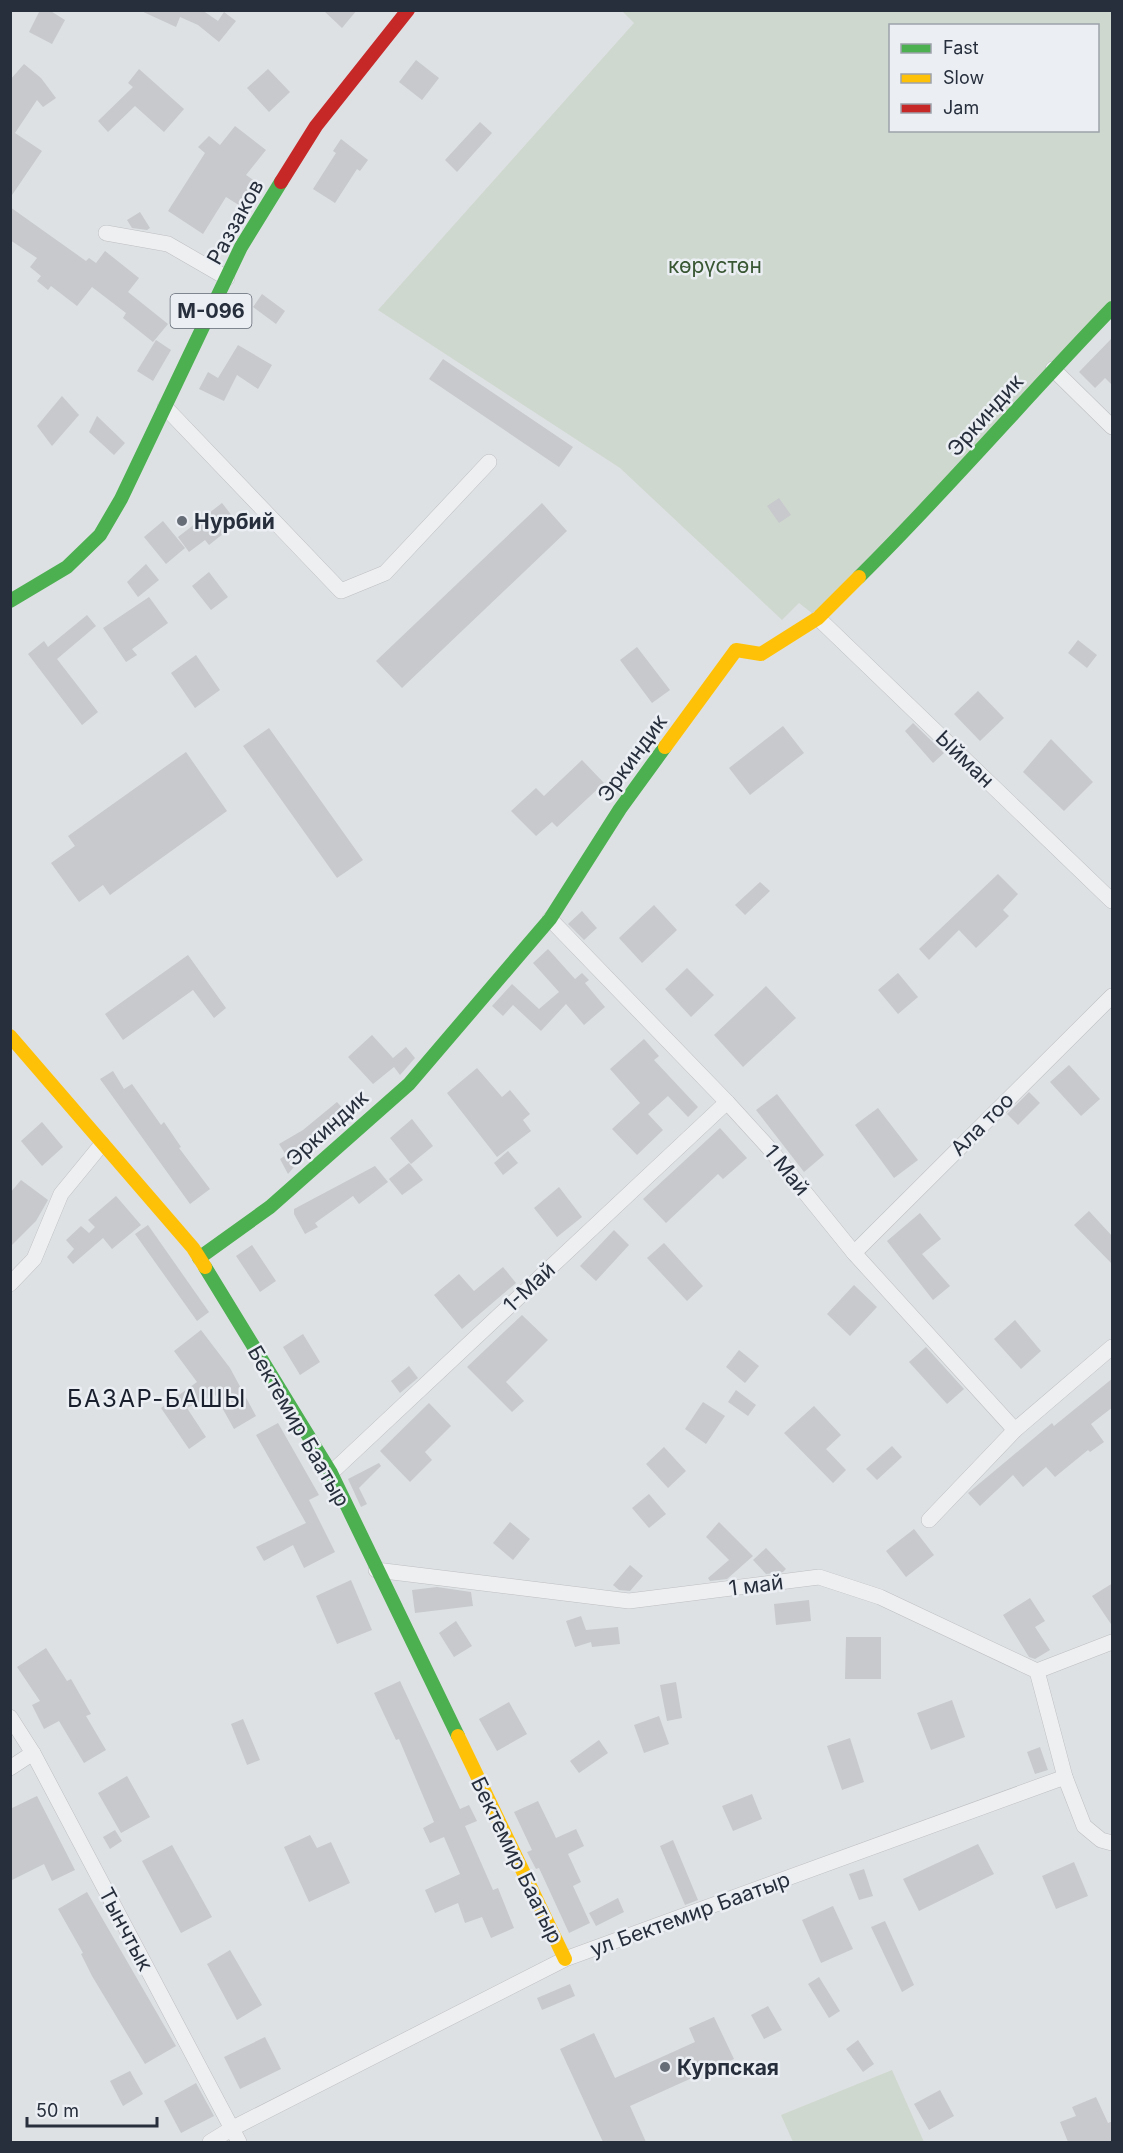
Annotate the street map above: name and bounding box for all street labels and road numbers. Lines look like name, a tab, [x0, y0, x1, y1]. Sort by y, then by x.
street label: Раззаков	[201, 175, 269, 269]
road number: М-096	[170, 294, 252, 328]
street label: Эркиндик	[942, 369, 1029, 461]
street label: Эркиндик	[592, 709, 672, 806]
street label: Ыйман	[931, 725, 999, 793]
street label: Эркиндик	[281, 1084, 373, 1171]
street label: Ала тоо	[945, 1087, 1019, 1161]
street label: 1 Май	[759, 1140, 815, 1200]
street label: 1-Май	[498, 1257, 560, 1317]
street label: Бектемир Баатыр	[243, 1341, 355, 1511]
street label: 1 май	[727, 1569, 785, 1601]
street label: Бектемир Баатыр	[466, 1773, 568, 1947]
street label: ул Бектемир Баатыр	[587, 1866, 793, 1962]
street label: Тынчтык	[94, 1883, 159, 1975]

